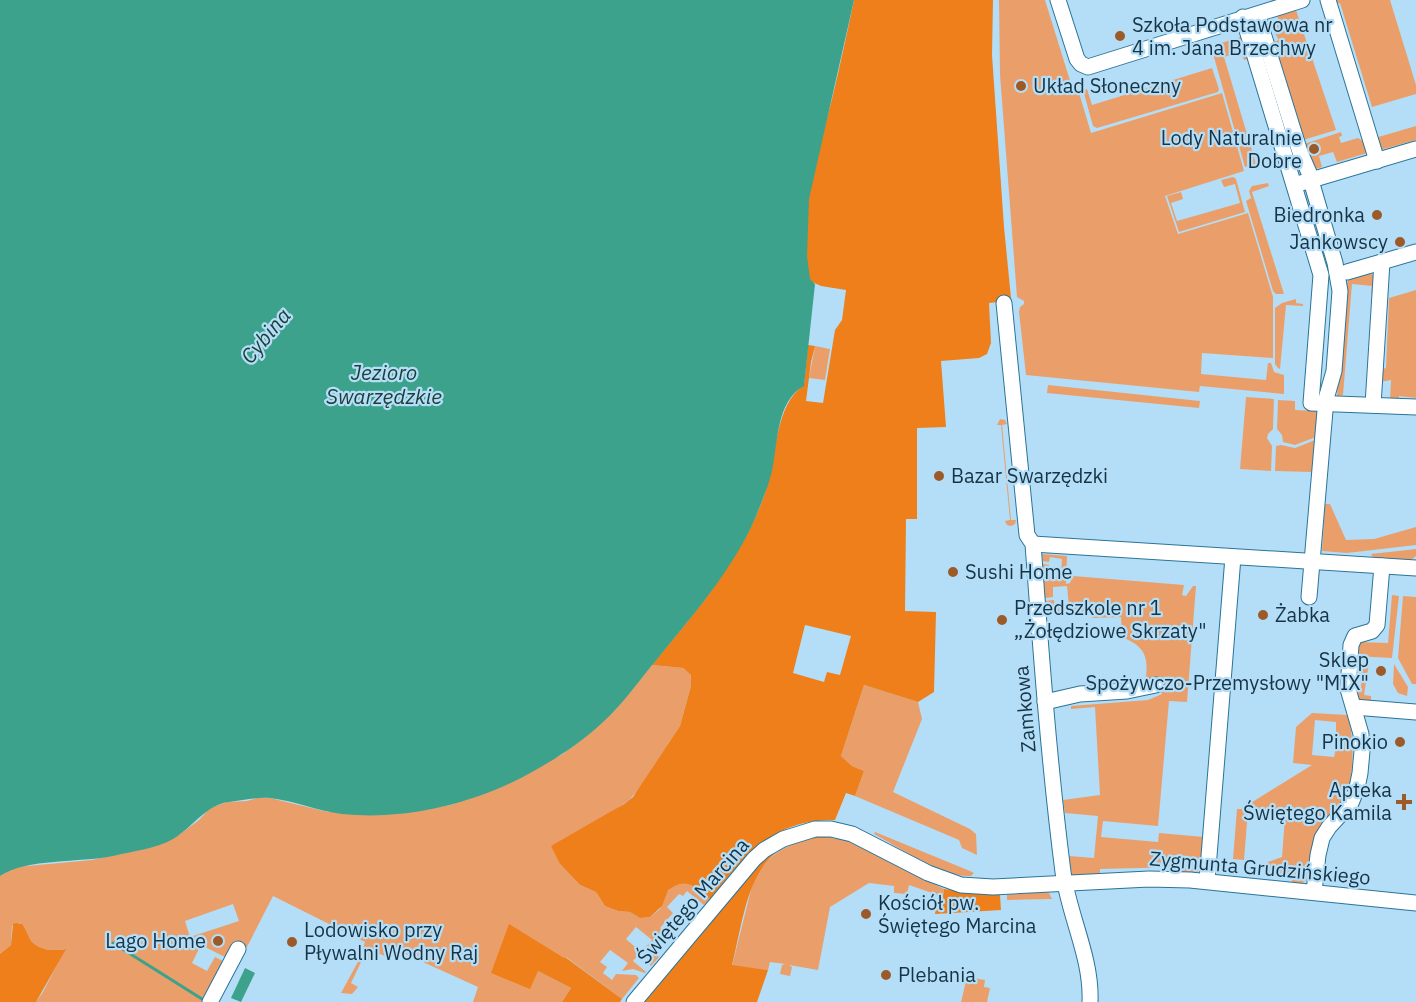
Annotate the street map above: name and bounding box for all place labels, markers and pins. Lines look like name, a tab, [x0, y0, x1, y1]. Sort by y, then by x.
place label: Szkoła Podstawowa nr 4 im. Jana Brzechwy	[1132, 11, 1333, 61]
marker: Szkoła Podstawowa nr 4 im. Jana Brzechwy	[1113, 29, 1127, 43]
place label: Układ Słoneczny	[1033, 72, 1181, 99]
marker: Układ Słoneczny	[1014, 79, 1028, 93]
place label: Lody Naturalnie Dobre	[1161, 124, 1302, 174]
marker: Lody Naturalnie Dobre	[1307, 142, 1321, 156]
place label: Biedronka	[1273, 201, 1365, 228]
marker: Biedronka	[1370, 208, 1384, 222]
place label: Jankowscy	[1289, 228, 1388, 255]
marker: Jankowscy	[1393, 235, 1407, 249]
place label: Bazar Swarzędzki	[951, 462, 1108, 489]
marker: Bazar Swarzędzki	[932, 469, 946, 483]
place label: Sushi Home	[965, 558, 1073, 585]
marker: Sushi Home	[946, 565, 960, 579]
place label: Przedszkole nr 1 „Żołędziowe Skrzaty"	[1014, 594, 1207, 644]
place label: Żabka	[1275, 601, 1330, 628]
marker: Żabka	[1256, 608, 1270, 622]
marker: Przedszkole nr 1 „Żołędziowe Skrzaty"	[995, 613, 1009, 627]
place label: Sklep Spożywczo-Przemysłowy "MIX"	[1085, 646, 1369, 696]
marker: Sklep Spożywczo-Przemysłowy "MIX"	[1374, 664, 1388, 678]
place label: Pinokio	[1322, 728, 1388, 755]
marker: Pinokio	[1393, 735, 1407, 749]
place label: Apteka Świętego Kamila	[1243, 776, 1392, 826]
marker: Apteka Świętego Kamila	[1397, 795, 1411, 809]
place label: Kościół pw. Świętego Marcina	[878, 889, 1037, 939]
marker: Kościół pw. Świętego Marcina	[859, 907, 873, 921]
place label: Lodowisko przy Pływalni Wodny Raj	[304, 916, 478, 966]
place label: Lago Home	[105, 927, 206, 954]
marker: Lago Home	[211, 934, 225, 948]
marker: Lodowisko przy Pływalni Wodny Raj	[285, 935, 299, 949]
place label: Plebania	[898, 961, 976, 988]
marker: Plebania	[879, 968, 893, 982]

